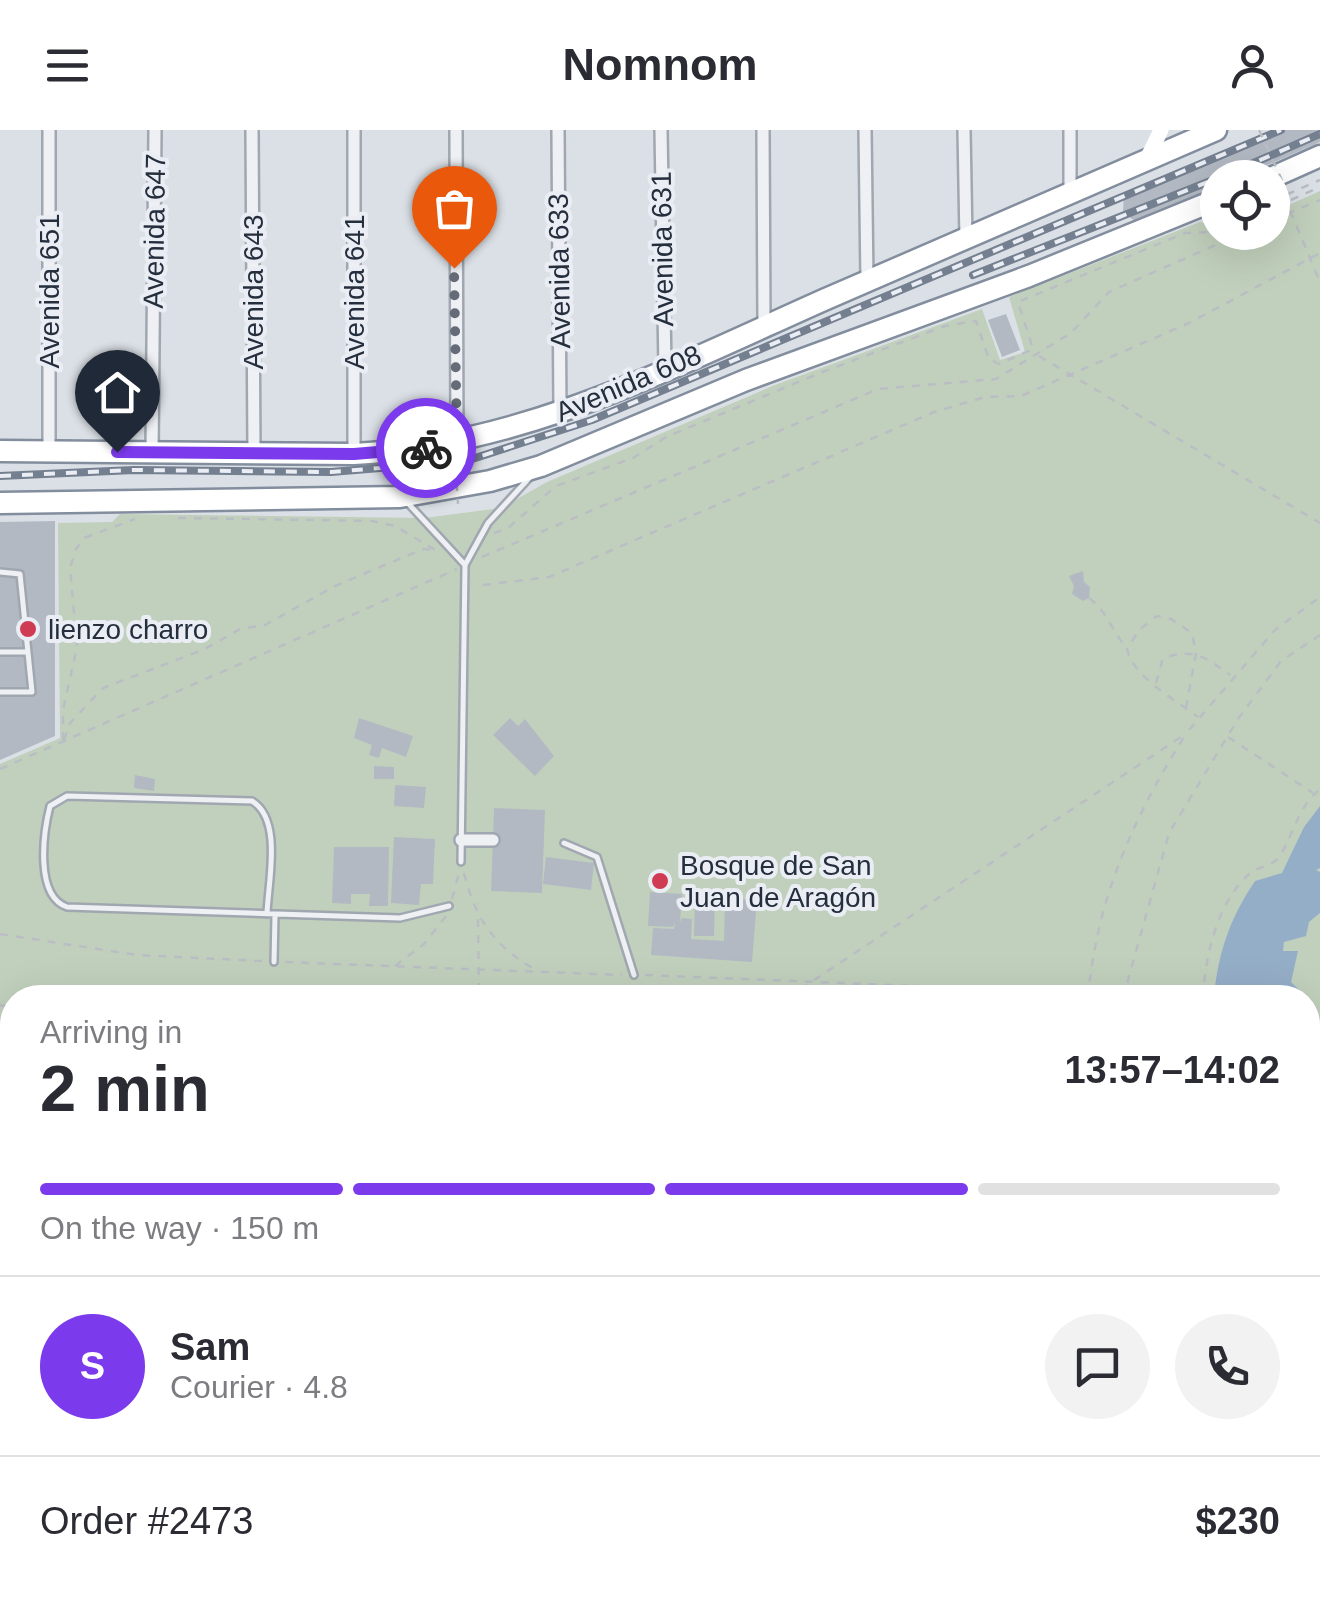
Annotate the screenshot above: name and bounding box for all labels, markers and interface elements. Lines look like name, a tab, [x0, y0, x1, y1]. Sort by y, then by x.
icon: menu	[40, 38, 95, 93]
icon: person	[1225, 38, 1280, 93]
text: Nomnom	[563, 39, 758, 90]
street label: Avenida 647	[138, 153, 171, 309]
map controls	[1200, 160, 1290, 250]
button: locate	[1200, 160, 1290, 250]
pin	[412, 166, 497, 269]
street label: Avenida 631	[646, 171, 679, 327]
icon: bag	[427, 181, 482, 236]
street label: Avenida 633	[543, 193, 576, 349]
street label: Avenida 651	[34, 213, 65, 369]
street label: Avenida 643	[238, 214, 269, 370]
street label: Avenida 641	[339, 214, 370, 370]
street label: Avenida 608	[551, 339, 706, 428]
pin	[75, 350, 160, 453]
icon: home	[90, 365, 145, 420]
courier	[376, 398, 476, 498]
icon: bike	[399, 421, 454, 476]
place label: lienzo charro	[48, 614, 208, 645]
marker: lienzo charro	[17, 618, 39, 640]
place label: Bosque de San Juan de Aragón	[680, 850, 876, 913]
marker: Bosque de San Juan de Aragón	[649, 870, 671, 892]
text: Arriving in	[40, 1014, 182, 1050]
text: 13:57–14:02	[1064, 1049, 1280, 1091]
text: 2 min	[40, 1052, 210, 1125]
text: On the way · 150 m	[40, 1210, 319, 1246]
button: chat	[1045, 1314, 1150, 1419]
button: phone	[1175, 1314, 1280, 1419]
text: Sam	[170, 1326, 250, 1368]
text: S	[80, 1345, 105, 1387]
text: Courier · 4.8	[170, 1369, 348, 1405]
text: Order #2473	[40, 1500, 253, 1542]
text: $230	[1195, 1500, 1280, 1542]

